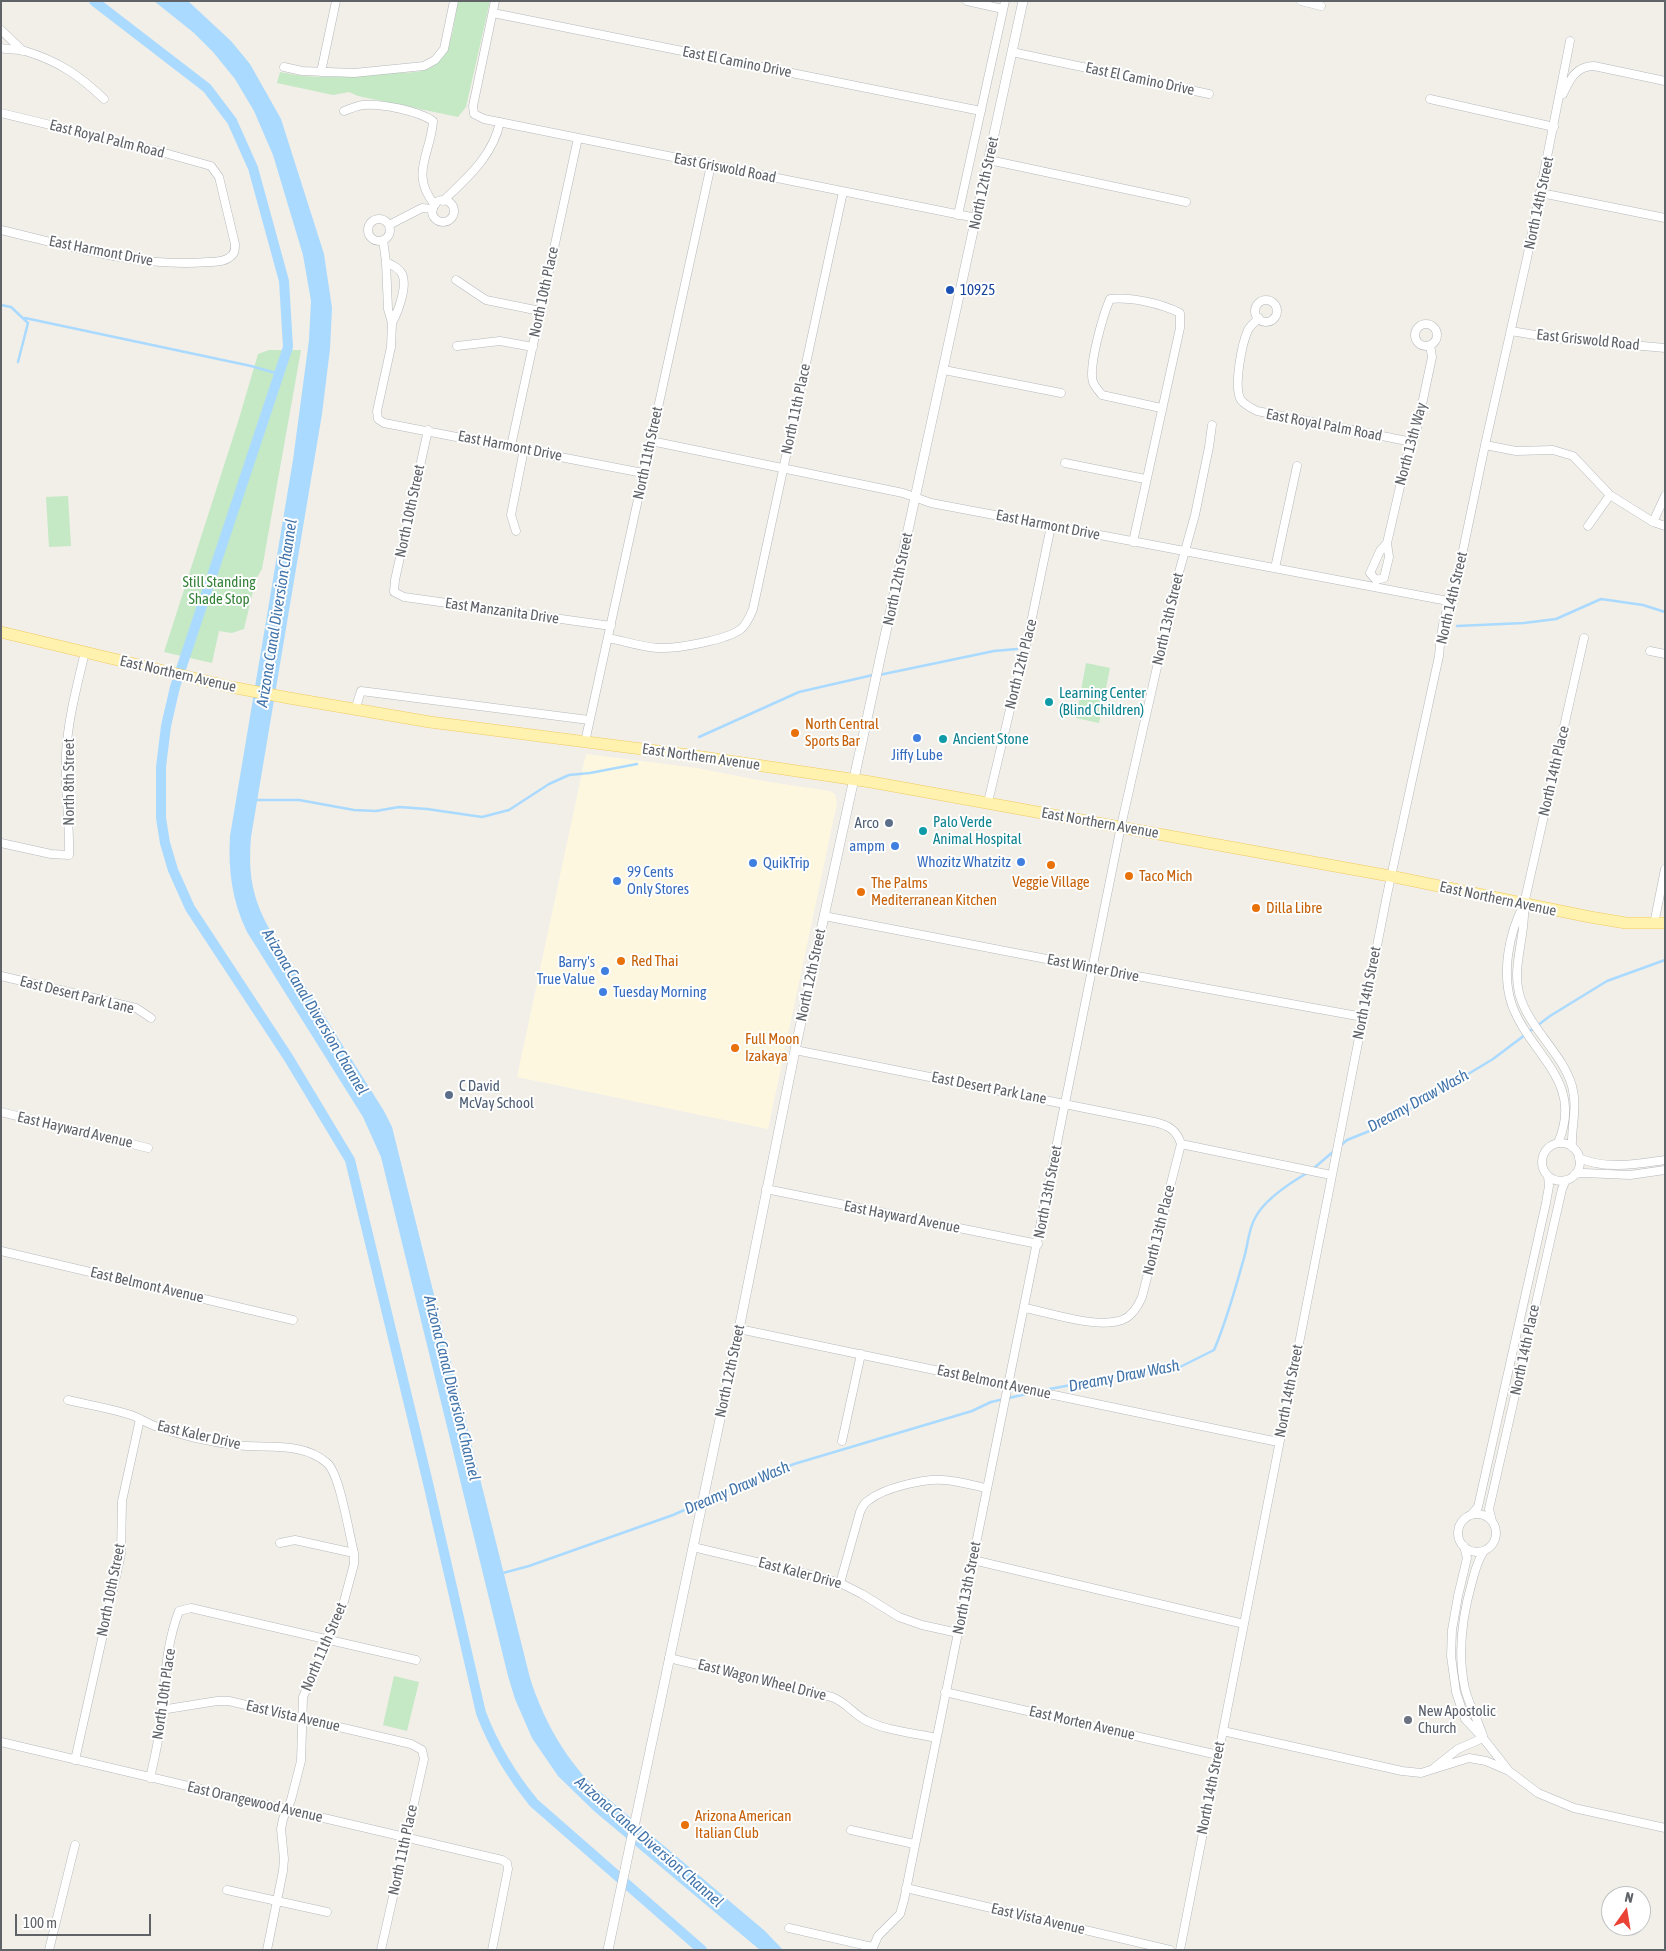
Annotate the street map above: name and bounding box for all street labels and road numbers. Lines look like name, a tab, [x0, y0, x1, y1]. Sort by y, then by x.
street label: East El Camino Drive	[681, 43, 793, 81]
street label: East El Camino Drive	[1084, 59, 1196, 99]
street label: East Royal Palm Road	[48, 116, 166, 162]
street label: North 12th Street	[965, 135, 1003, 231]
street label: East Griswold Road	[672, 149, 778, 187]
street label: North 14th Street	[1520, 155, 1558, 251]
street label: East Harmont Drive	[47, 232, 155, 270]
street label: North 10th Place	[526, 245, 562, 339]
street label: East Griswold Road	[1536, 326, 1640, 354]
street label: North 11th Place	[778, 362, 814, 456]
street label: North 13th Way	[1391, 401, 1431, 487]
street label: North 11th Street	[629, 405, 667, 501]
street label: East Royal Palm Road	[1264, 405, 1384, 445]
street label: East Harmont Drive	[456, 427, 564, 465]
street label: North 10th Street	[391, 463, 429, 559]
street label: East Harmont Drive	[994, 506, 1102, 544]
street label: North 12th Street	[879, 531, 917, 627]
street label: North 14th Street	[1433, 550, 1471, 646]
street label: North 13th Street	[1149, 571, 1187, 667]
street label: East Manzanita Drive	[444, 594, 560, 628]
street label: North 12th Place	[1001, 617, 1041, 711]
street label: East Northern Avenue	[118, 652, 238, 696]
street label: North 14th Place	[1535, 724, 1573, 818]
street label: North 8th Street	[60, 738, 78, 826]
street label: East Northern Avenue	[641, 740, 761, 774]
street label: East Northern Avenue	[1040, 804, 1160, 842]
street label: East Northern Avenue	[1438, 878, 1558, 920]
street label: North 12th Street	[792, 927, 830, 1023]
street label: North 14th Street	[1349, 945, 1385, 1041]
street label: East Winter Drive	[1046, 950, 1140, 986]
street label: East Desert Park Lane	[18, 972, 136, 1018]
street label: East Desert Park Lane	[930, 1068, 1048, 1108]
street label: East Hayward Avenue	[16, 1108, 134, 1152]
street label: North 13th Street	[1030, 1144, 1066, 1240]
street label: North 13th Place	[1139, 1183, 1179, 1277]
street label: East Hayward Avenue	[842, 1197, 962, 1237]
street label: East Belmont Avenue	[88, 1263, 206, 1307]
street label: North 14th Place	[1507, 1303, 1543, 1397]
street label: North 12th Street	[711, 1323, 749, 1419]
street label: North 14th Street	[1271, 1343, 1307, 1439]
street label: East Belmont Avenue	[935, 1361, 1053, 1403]
street label: East Kaler Drive	[155, 1417, 243, 1453]
street label: North 13th Street	[949, 1540, 985, 1636]
street label: North 10th Street	[93, 1542, 129, 1638]
street label: East Kaler Drive	[756, 1553, 844, 1593]
street label: North 11th Street	[297, 1600, 351, 1694]
street label: North 10th Place	[149, 1647, 179, 1741]
street label: East Wagon Wheel Drive	[696, 1655, 828, 1705]
street label: East Vista Avenue	[244, 1696, 342, 1736]
street label: East Morten Avenue	[1027, 1702, 1137, 1744]
street label: North 14th Street	[1193, 1740, 1229, 1836]
street label: East Orangewood Avenue	[185, 1778, 325, 1826]
street label: North 11th Place	[385, 1803, 421, 1897]
street label: East Vista Avenue	[989, 1899, 1087, 1939]

